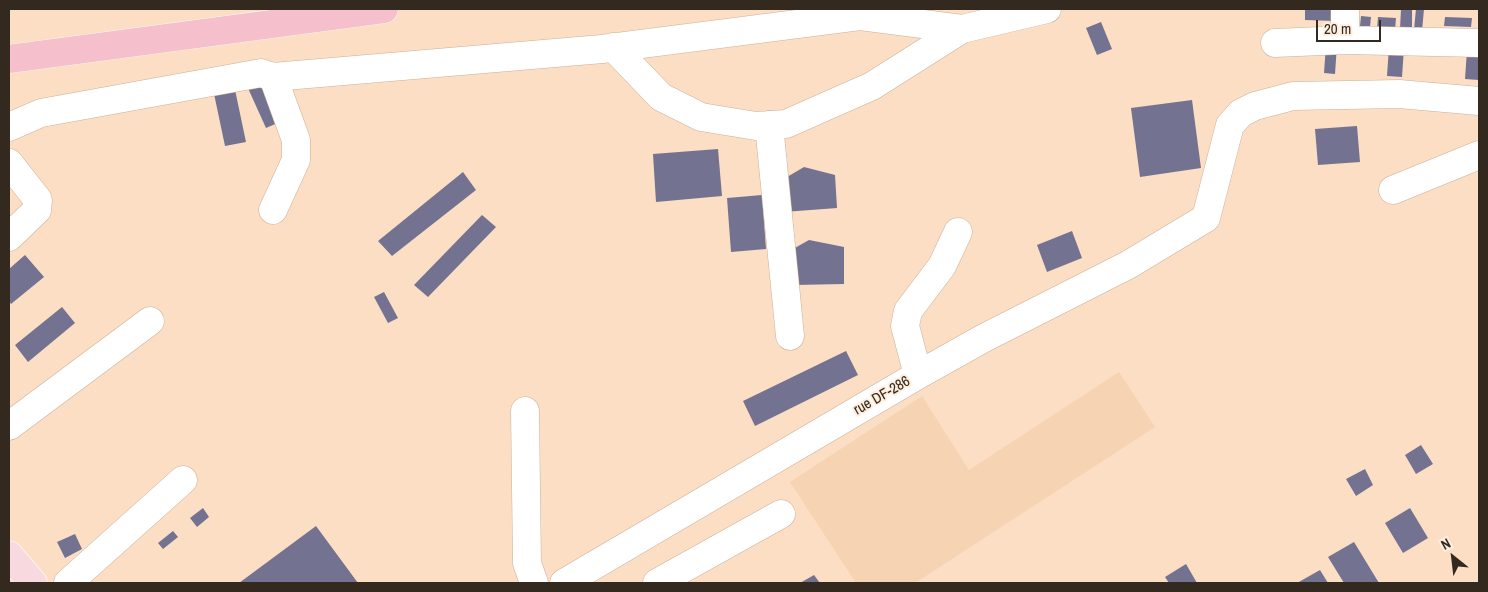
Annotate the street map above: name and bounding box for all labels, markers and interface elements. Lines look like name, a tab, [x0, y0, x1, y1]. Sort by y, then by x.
scale bar	[1318, 10, 1383, 42]
text: 20 m	[1324, 18, 1351, 39]
street label: rue DF-286	[851, 373, 913, 419]
north arrow	[1428, 532, 1478, 582]
text: N	[1438, 534, 1454, 554]

